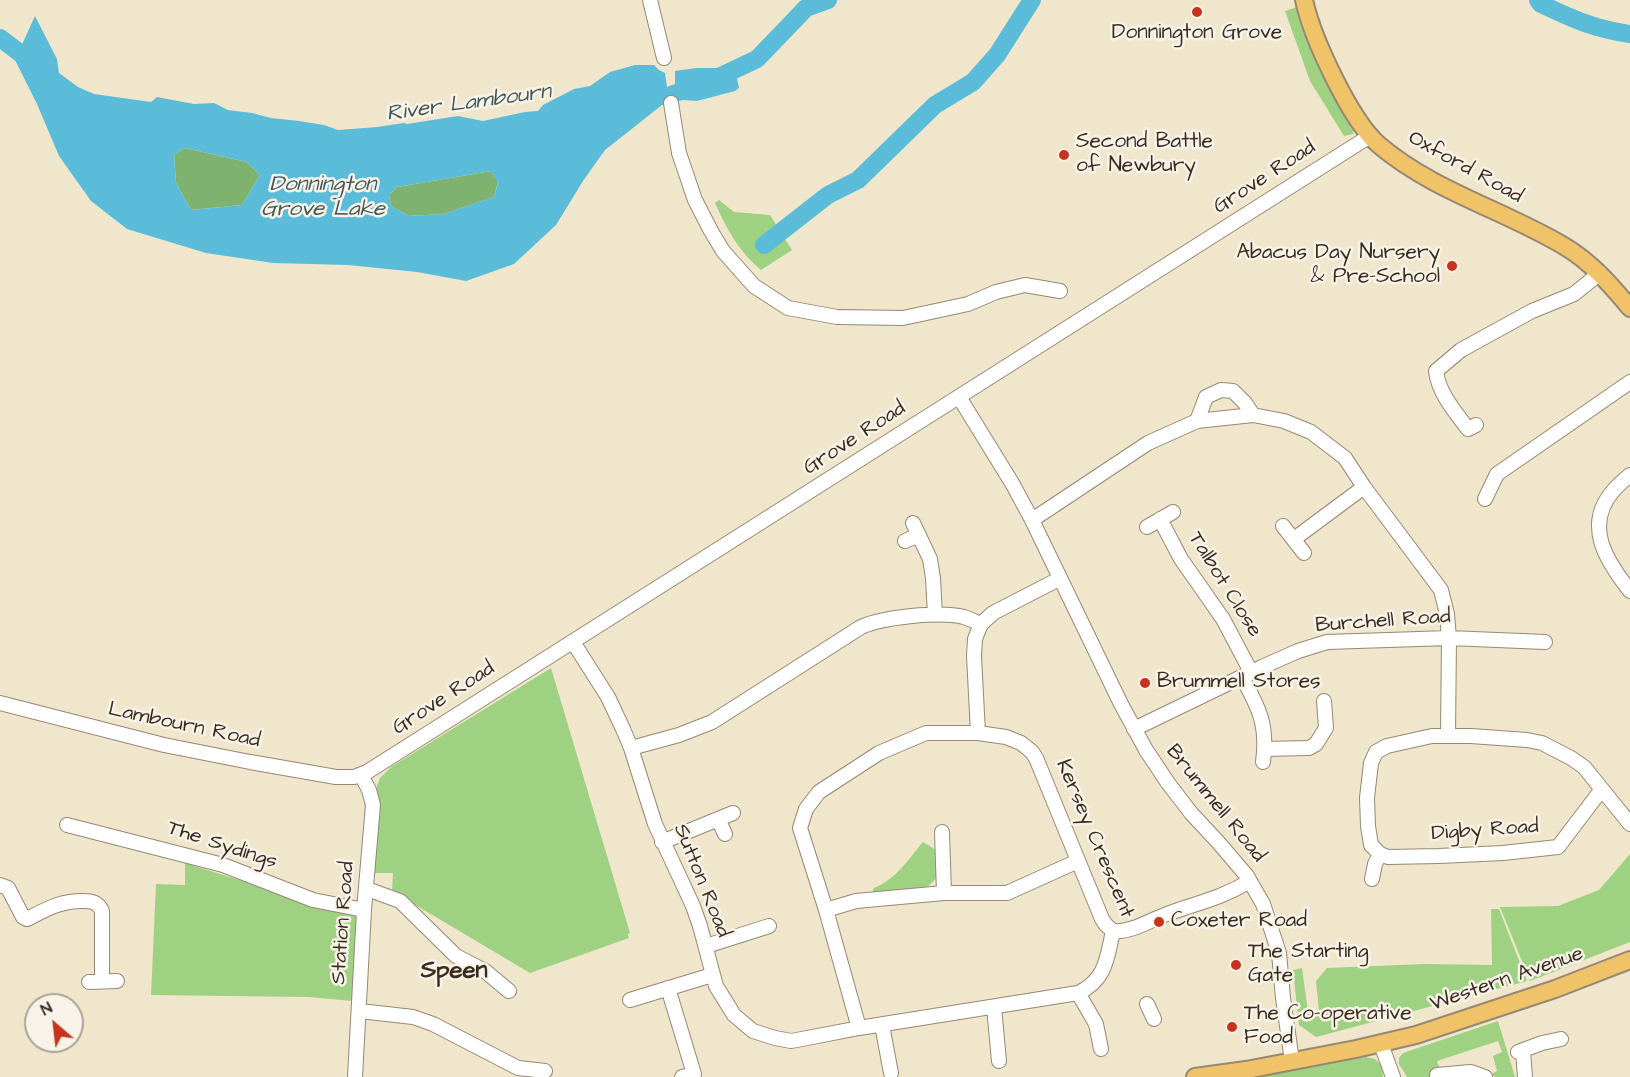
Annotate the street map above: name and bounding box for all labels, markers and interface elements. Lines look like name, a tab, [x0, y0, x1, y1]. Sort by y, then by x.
marker: Donnington Grove	[1190, 5, 1204, 19]
place label: Donnington Grove	[1112, 21, 1282, 47]
water label: River Lambourn	[385, 79, 553, 129]
street label: Oxford Road	[1403, 126, 1527, 210]
place label: Second Battle of Newbury	[1076, 130, 1213, 180]
street label: Grove Road	[1209, 136, 1321, 220]
marker: Second Battle of Newbury	[1057, 148, 1071, 162]
water label: Donnington Grove Lake	[261, 172, 385, 224]
place label: Abacus Day Nursery & Pre-School	[1237, 241, 1440, 291]
marker: Abacus Day Nursery & Pre-School	[1445, 259, 1459, 273]
street label: Grove Road	[799, 397, 911, 481]
street label: Talbot Close	[1182, 528, 1266, 642]
street label: Burchell Road	[1315, 605, 1451, 639]
street label: Grove Road	[388, 657, 500, 741]
place label: Brummell Stores	[1157, 670, 1321, 696]
marker: Brummell Stores	[1138, 676, 1152, 690]
street label: Lambourn Road	[106, 698, 262, 754]
street label: Brummell Road	[1160, 740, 1270, 868]
street label: Kersey Crescent	[1049, 756, 1139, 922]
street label: Digby Road	[1430, 815, 1540, 847]
street label: The Sydings	[164, 816, 280, 876]
street label: Sutton Road	[667, 821, 735, 941]
street label: Station Road	[327, 861, 361, 985]
place label: Coxeter Road	[1171, 909, 1307, 935]
marker: Coxeter Road	[1152, 915, 1166, 929]
place label: The Starting Gate	[1248, 940, 1369, 990]
street label: Western Avenue	[1427, 942, 1587, 1018]
district label: Speen	[421, 958, 487, 986]
marker: The Starting Gate	[1229, 958, 1243, 972]
north arrow	[24, 993, 84, 1053]
text: N	[37, 997, 56, 1021]
place label: The Co-operative Food	[1244, 1002, 1412, 1052]
marker: The Co-operative Food	[1225, 1020, 1239, 1034]

